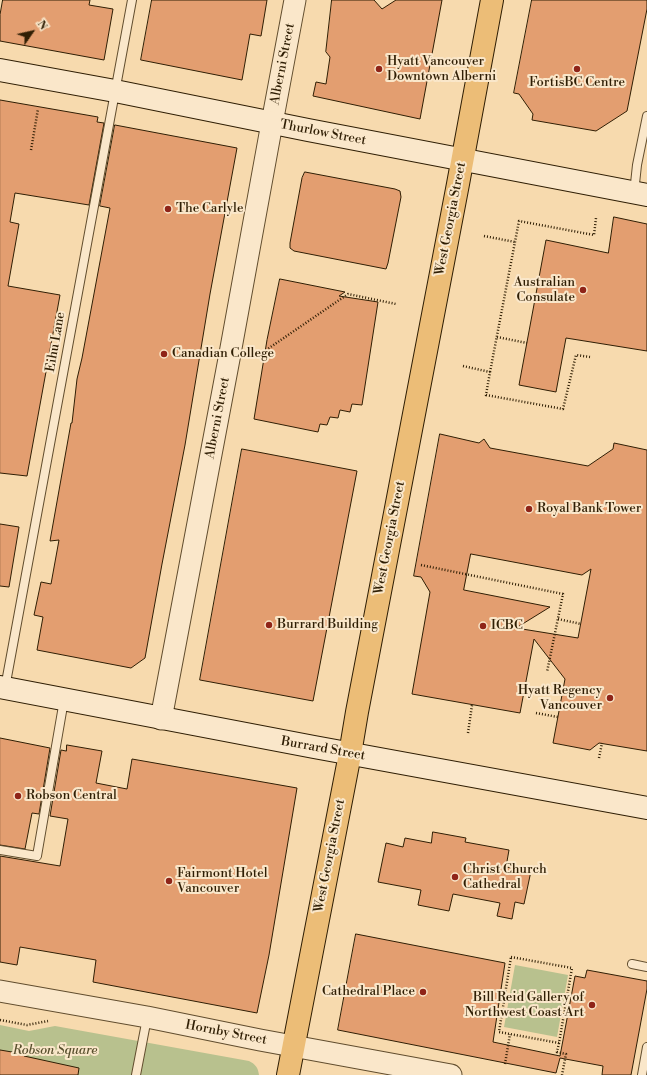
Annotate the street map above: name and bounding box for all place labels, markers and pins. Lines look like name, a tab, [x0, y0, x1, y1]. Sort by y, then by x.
place label: Hyatt Vancouver Downtown Alberni	[387, 54, 496, 85]
marker: Hyatt Vancouver Downtown Alberni	[374, 64, 384, 74]
marker: FortisBC Centre	[572, 64, 582, 74]
place label: FortisBC Centre	[529, 75, 625, 91]
place label: The Carlyle	[176, 201, 243, 217]
marker: The Carlyle	[163, 204, 173, 214]
place label: Australian Consulate	[514, 275, 575, 306]
marker: Australian Consulate	[578, 285, 588, 295]
place label: Canadian College	[172, 346, 274, 362]
marker: Canadian College	[159, 349, 169, 359]
place label: Royal Bank Tower	[537, 501, 641, 517]
marker: Royal Bank Tower	[524, 504, 534, 514]
place label: Burrard Building	[277, 617, 378, 633]
place label: ICBC	[491, 618, 523, 634]
marker: Burrard Building	[264, 620, 274, 630]
marker: ICBC	[478, 621, 488, 631]
place label: Hyatt Regency Vancouver	[518, 683, 602, 714]
marker: Hyatt Regency Vancouver	[605, 693, 615, 703]
place label: Robson Central	[26, 788, 117, 804]
marker: Robson Central	[13, 791, 23, 801]
place label: Christ Church Cathedral	[463, 862, 547, 893]
place label: Fairmont Hotel Vancouver	[177, 866, 268, 897]
marker: Christ Church Cathedral	[450, 872, 460, 882]
marker: Fairmont Hotel Vancouver	[164, 876, 174, 886]
place label: Cathedral Place	[322, 984, 415, 1000]
marker: Cathedral Place	[418, 987, 428, 997]
place label: Bill Reid Gallery of Northwest Coast Art	[465, 990, 584, 1021]
marker: Bill Reid Gallery of Northwest Coast Art	[587, 1000, 597, 1010]

